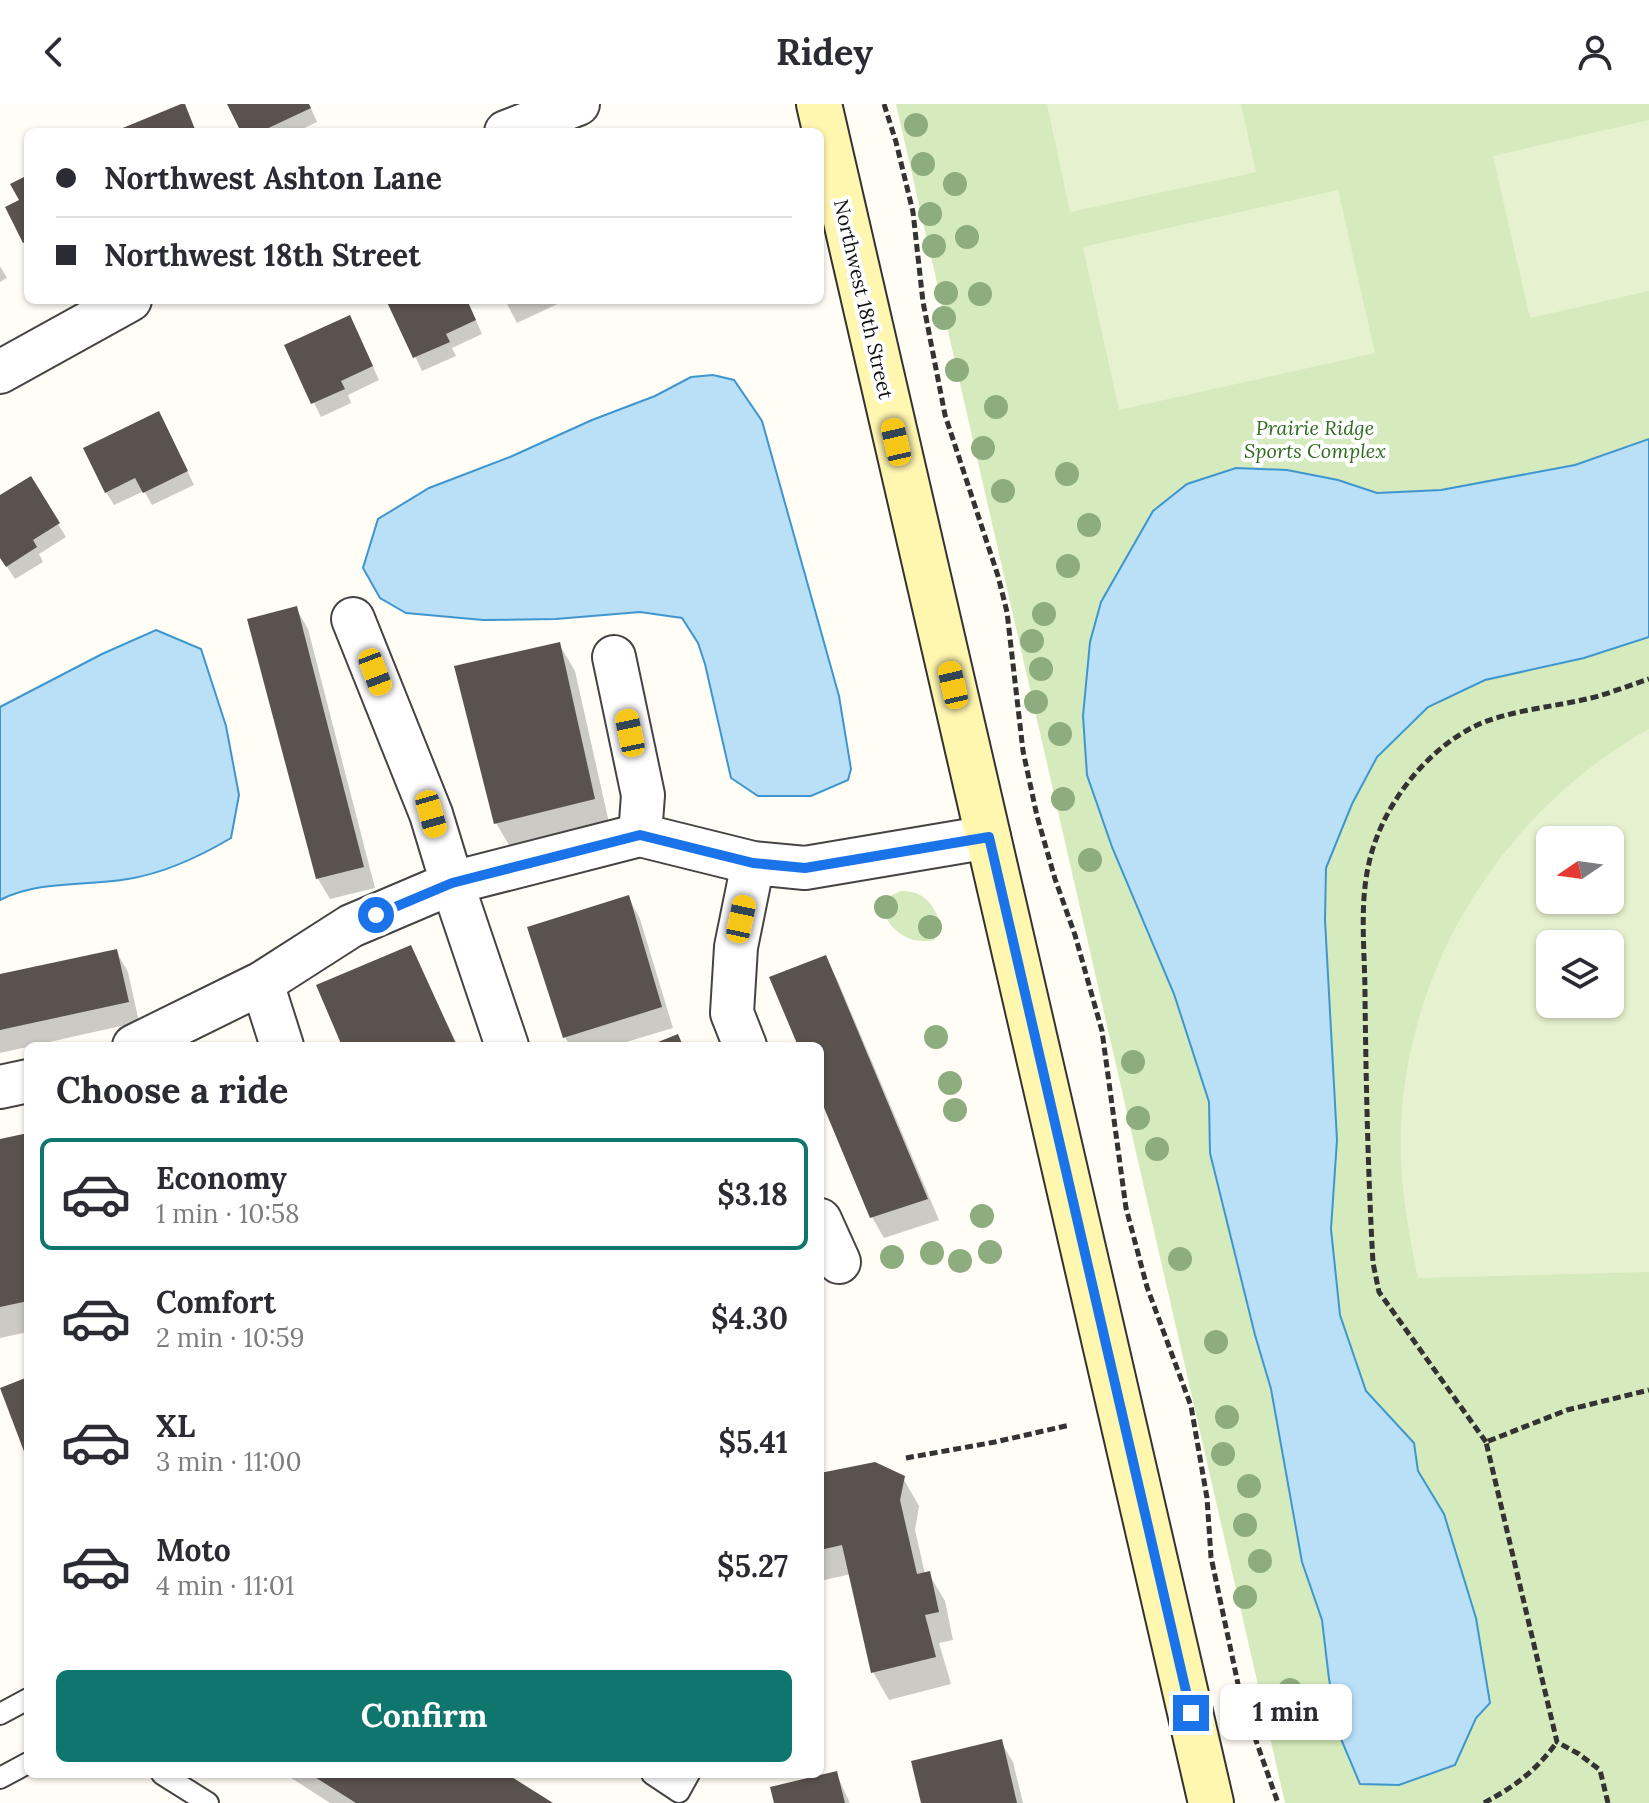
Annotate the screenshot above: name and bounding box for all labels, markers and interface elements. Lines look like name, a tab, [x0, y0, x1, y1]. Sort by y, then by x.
text: Ridey	[776, 29, 873, 75]
icon: back	[32, 30, 76, 74]
icon: person	[1573, 30, 1617, 74]
text: Northwest Ashton Lane	[104, 159, 442, 197]
street label: Northwest 18th Street	[829, 197, 899, 402]
text: Northwest 18th Street	[104, 236, 421, 274]
park label: Prairie Ridge Sports Complex	[1244, 415, 1386, 463]
car	[879, 416, 913, 468]
car	[355, 645, 395, 699]
car	[936, 659, 970, 711]
car	[613, 707, 647, 759]
car	[413, 788, 449, 840]
north arrow	[1536, 826, 1624, 914]
map controls	[1536, 826, 1624, 1018]
car	[724, 893, 758, 945]
route start	[358, 897, 394, 933]
button: layers	[1536, 930, 1624, 1018]
text: Choose a ride	[56, 1067, 288, 1113]
icon: car	[60, 1158, 132, 1230]
text: Economy	[156, 1159, 287, 1197]
text: $3.18	[717, 1175, 788, 1213]
text: 1 min · 10:58	[156, 1197, 300, 1230]
icon: car	[60, 1282, 132, 1354]
text: Comfort	[156, 1283, 276, 1321]
text: $4.30	[711, 1299, 788, 1337]
text: 2 min · 10:59	[156, 1321, 305, 1354]
icon: car	[60, 1406, 132, 1478]
text: XL	[156, 1407, 195, 1445]
text: $5.41	[719, 1423, 788, 1461]
text: 3 min · 11:00	[156, 1445, 302, 1478]
icon: car	[60, 1530, 132, 1602]
text: Moto	[156, 1531, 231, 1569]
text: $5.27	[717, 1547, 788, 1585]
text: 4 min · 11:01	[156, 1569, 294, 1602]
button: Confirm	[56, 1670, 792, 1762]
callout: 1 min	[1219, 1685, 1351, 1741]
route end	[1173, 1695, 1209, 1731]
text: 1 min	[1253, 1695, 1319, 1728]

